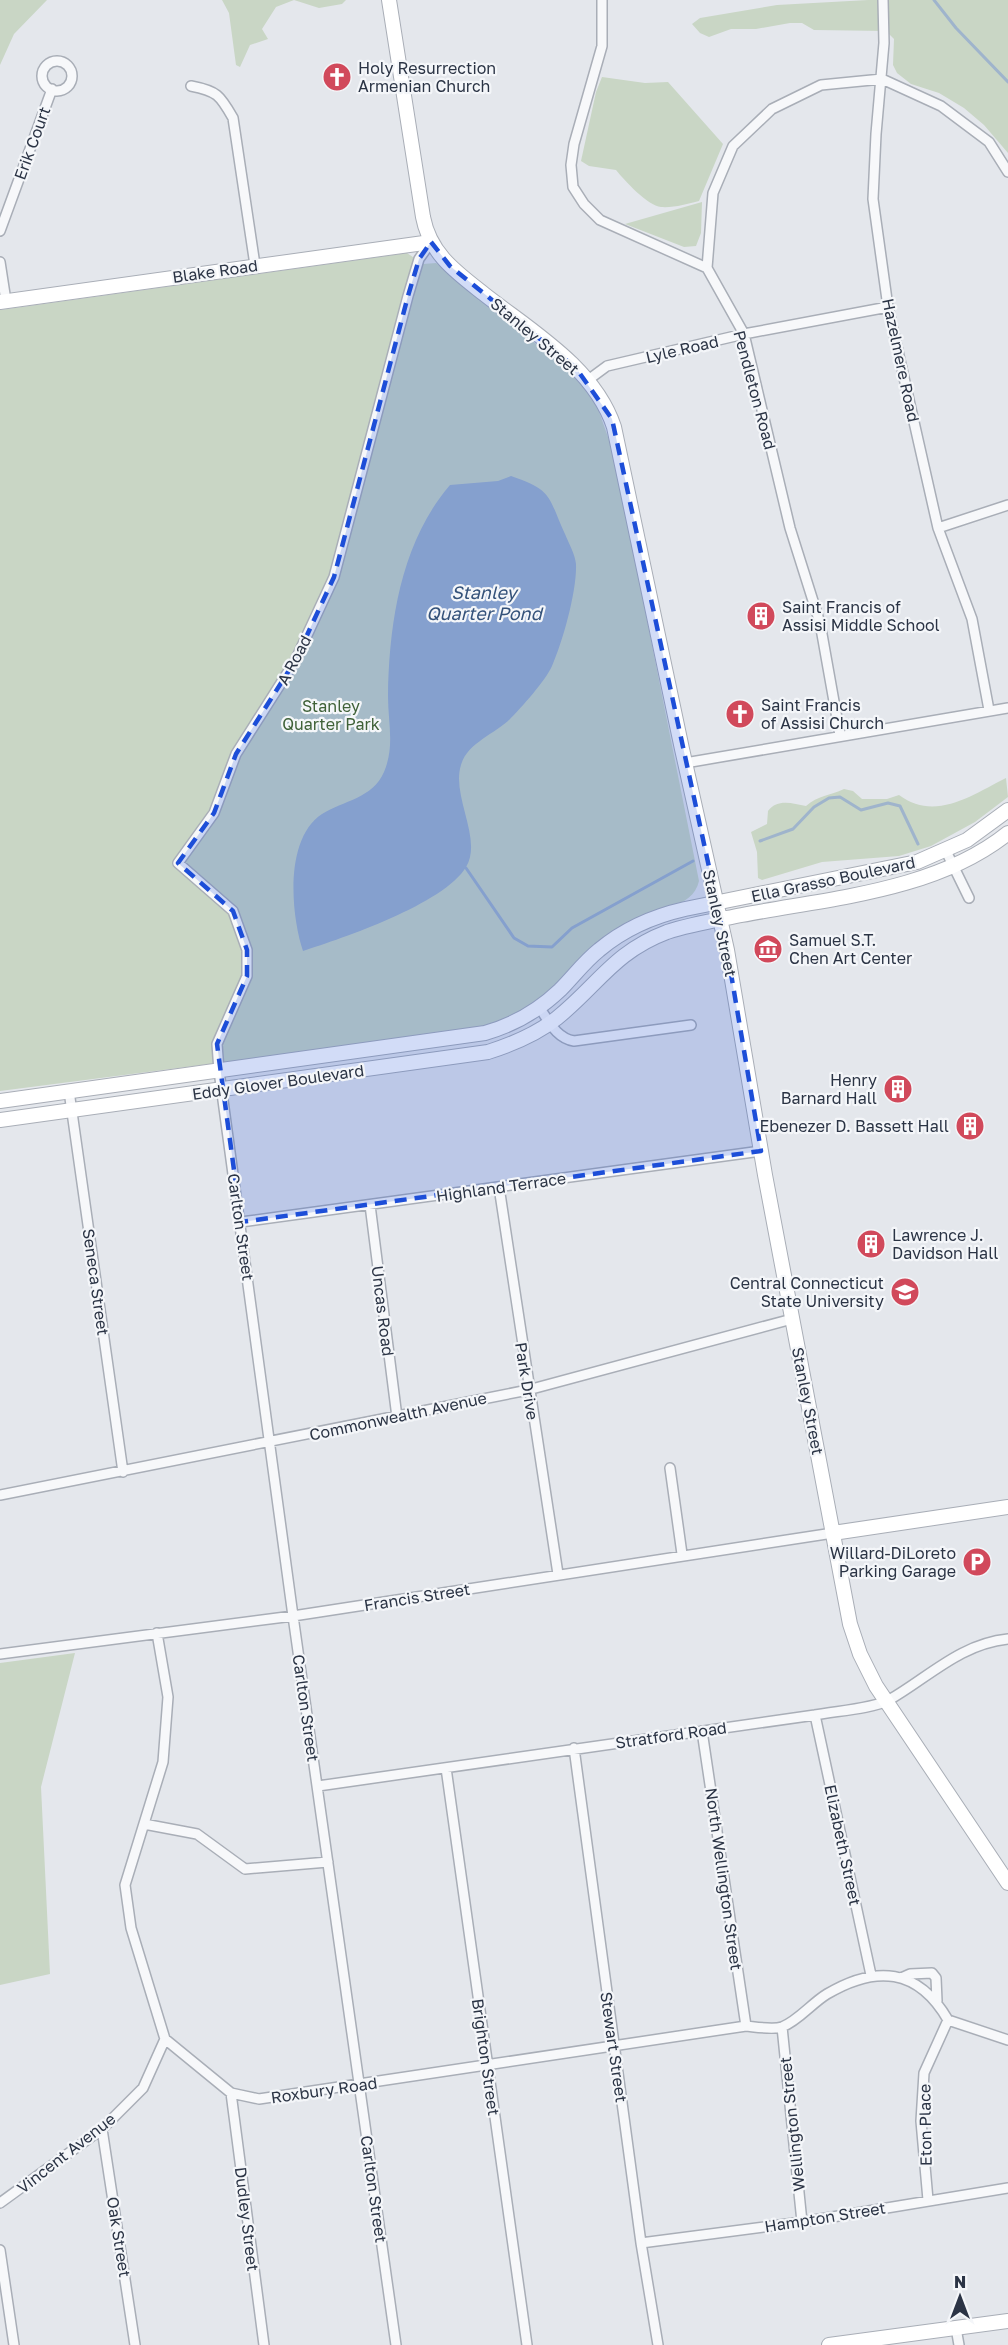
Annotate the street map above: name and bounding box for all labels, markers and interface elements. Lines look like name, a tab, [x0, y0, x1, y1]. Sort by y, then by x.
place label: Holy Resurrection Armenian Church	[358, 58, 496, 96]
church icon: Holy Resurrection Armenian Church	[321, 61, 353, 93]
street label: Erik Court	[10, 104, 54, 182]
street label: Blake Road	[171, 255, 259, 287]
street label: Stanley Street	[487, 293, 583, 379]
street label: Hazelmere Road	[878, 296, 924, 424]
street label: Pendleton Road	[729, 328, 781, 452]
street label: Lyle Road	[644, 331, 720, 367]
water label: Stanley Quarter Pond	[426, 581, 544, 624]
place label: Saint Francis of Assisi Middle School	[782, 597, 940, 635]
building icon: Saint Francis of Assisi Middle School	[745, 600, 777, 632]
street label: A Road	[273, 632, 315, 688]
place label: Saint Francis of Assisi Church	[761, 695, 884, 733]
park label: Stanley Quarter Park	[282, 696, 380, 734]
church icon: Saint Francis of Assisi Church	[724, 698, 756, 730]
street label: Ella Grasso Boulevard	[749, 852, 917, 906]
street label: Stanley Street	[699, 867, 741, 979]
place label: Samuel S.T. Chen Art Center	[789, 930, 912, 968]
museum icon: Samuel S.T. Chen Art Center	[752, 933, 784, 965]
street label: Eddy Glover Boulevard	[191, 1060, 365, 1104]
place label: Henry Barnard Hall	[781, 1070, 877, 1108]
building icon: Henry Barnard Hall	[882, 1073, 914, 1105]
building icon: Ebenezer D. Bassett Hall	[954, 1110, 986, 1142]
place label: Ebenezer D. Bassett Hall	[760, 1116, 949, 1136]
street label: Highland Terrace	[435, 1168, 567, 1206]
street label: Carlton Street	[224, 1172, 258, 1282]
place label: Lawrence J. Davidson Hall	[892, 1225, 998, 1263]
street label: Seneca Street	[79, 1227, 113, 1337]
building icon: Lawrence J. Davidson Hall	[855, 1228, 887, 1260]
street label: Uncas Road	[368, 1265, 398, 1357]
place label: Central Connecticut State University	[730, 1273, 884, 1311]
school or university icon: Central Connecticut State University	[889, 1276, 921, 1308]
street label: Park Drive	[511, 1341, 543, 1421]
street label: Stanley Street	[788, 1345, 828, 1457]
street label: Commonwealth Avenue	[308, 1387, 488, 1445]
place label: Willard-DiLoreto Parking Garage	[830, 1543, 956, 1581]
parking icon: Willard-DiLoreto Parking Garage	[961, 1546, 993, 1578]
street label: Francis Street	[362, 1579, 472, 1615]
street label: Carlton Street	[289, 1653, 323, 1763]
street label: Stratford Road	[614, 1717, 728, 1753]
street label: Elizabeth Street	[820, 1783, 866, 1907]
street label: North Wellington Street	[701, 1787, 747, 1971]
street label: Stewart Street	[596, 1990, 632, 2104]
street label: Brighton Street	[468, 1997, 504, 2117]
street label: Wellington Street	[775, 2056, 809, 2192]
street label: Roxbury Road	[270, 2073, 378, 2107]
street label: Eton Place	[914, 2084, 936, 2166]
street label: Vincent Avenue	[13, 2108, 119, 2198]
street label: Carlton Street	[357, 2134, 391, 2244]
street label: Dudley Street	[231, 2166, 263, 2272]
street label: Oak Street	[103, 2195, 135, 2279]
street label: Hampton Street	[763, 2198, 887, 2236]
north arrow	[930, 2267, 990, 2327]
text: N	[954, 2272, 966, 2292]

